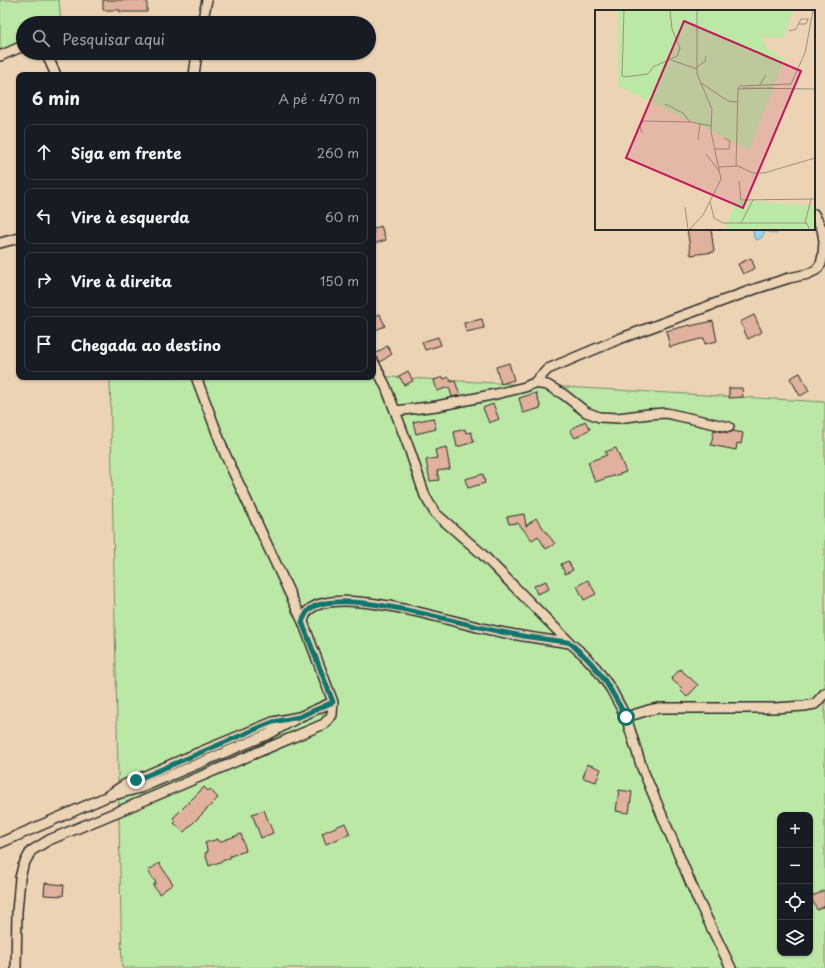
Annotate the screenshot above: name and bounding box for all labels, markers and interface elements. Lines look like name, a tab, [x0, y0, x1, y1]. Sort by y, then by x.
inset map	[595, 10, 815, 230]
search box	[16, 16, 376, 60]
icon: search	[30, 27, 52, 49]
text: Pesquisar aqui	[62, 27, 165, 50]
text: 6 min	[32, 85, 80, 111]
text: A pé · 470 m	[278, 89, 360, 108]
icon: ahead	[33, 141, 55, 163]
text: Siga em frente	[71, 141, 181, 164]
text: 260 m	[317, 143, 359, 162]
icon: left	[33, 205, 55, 227]
text: Vire à esquerda	[71, 205, 190, 228]
text: 60 m	[325, 207, 359, 226]
icon: right	[33, 269, 55, 291]
text: Vire à direita	[71, 269, 172, 292]
text: 150 m	[320, 271, 359, 290]
icon: arrive	[33, 333, 55, 355]
text: Chegada ao destino	[71, 333, 221, 356]
route start	[617, 708, 635, 726]
route end	[127, 771, 145, 789]
map controls	[777, 812, 813, 956]
button: +	[777, 812, 813, 848]
button: −	[777, 848, 813, 884]
button: locate	[777, 884, 813, 920]
button: layers	[777, 920, 813, 956]

